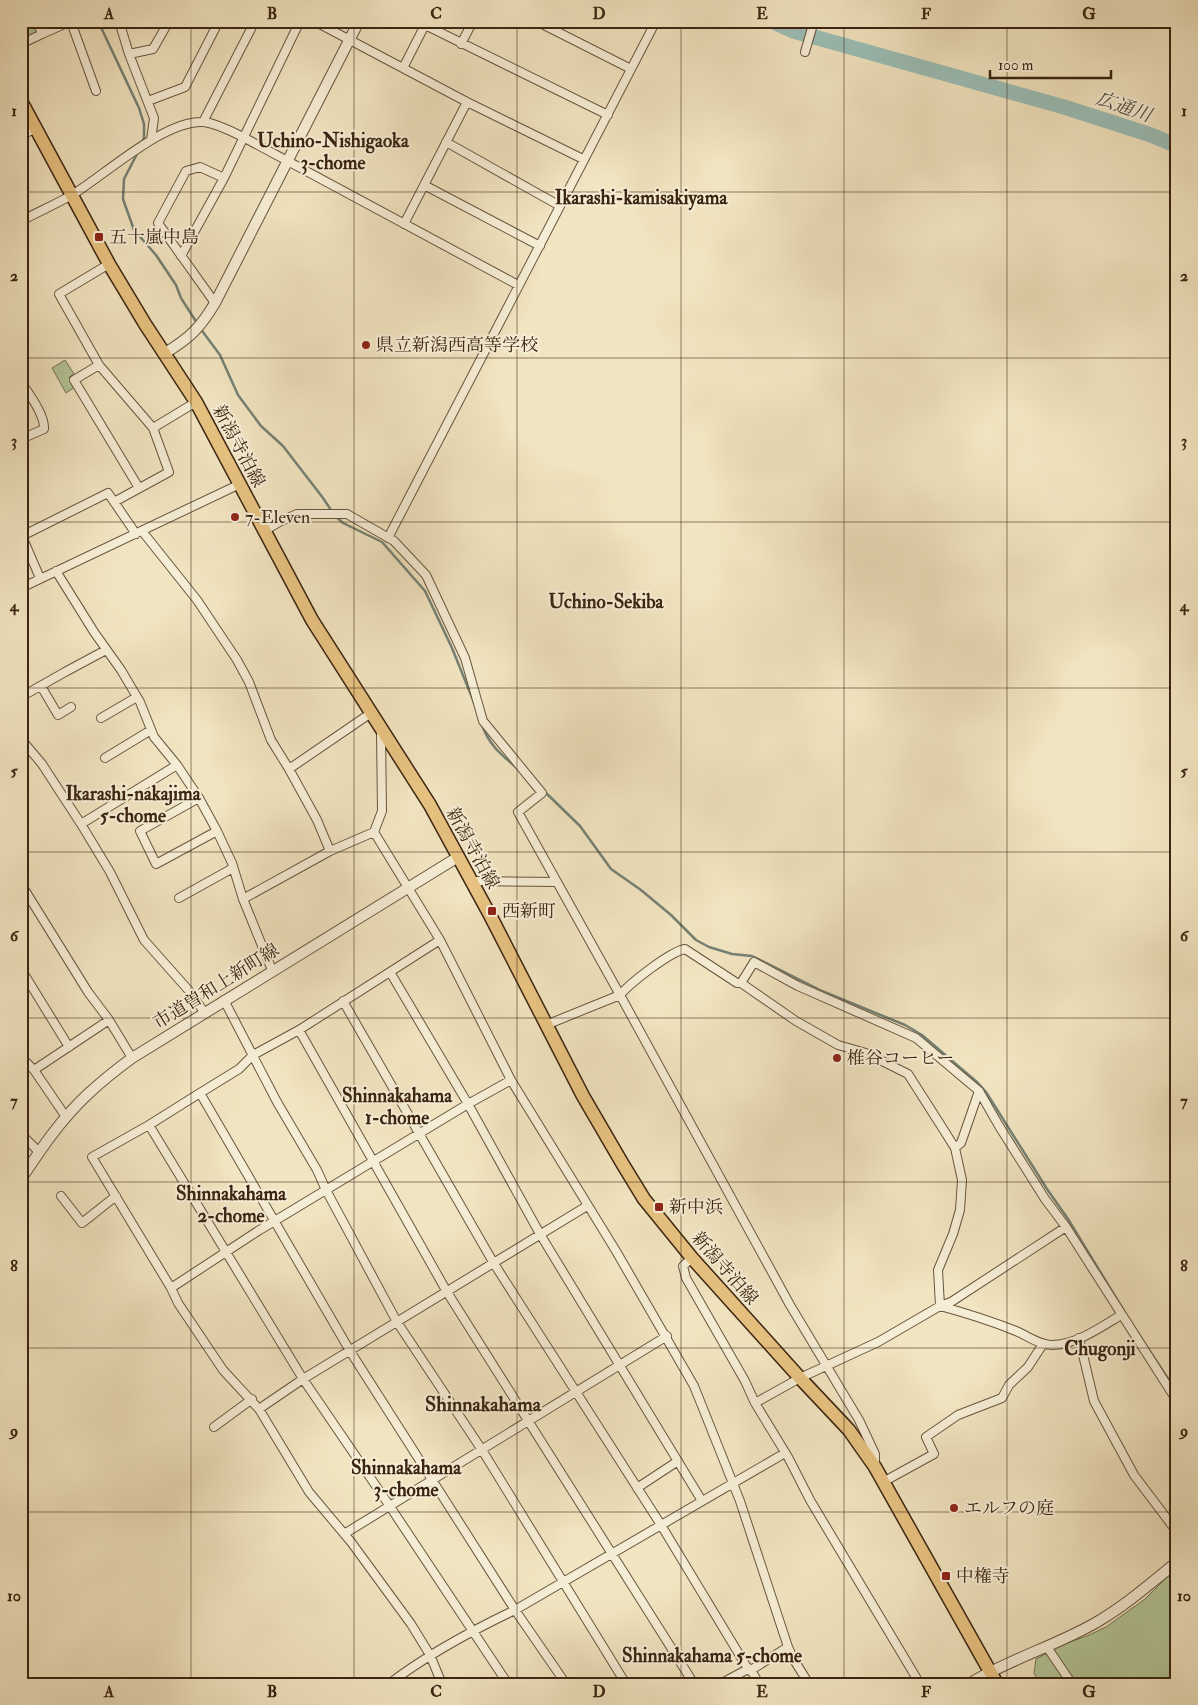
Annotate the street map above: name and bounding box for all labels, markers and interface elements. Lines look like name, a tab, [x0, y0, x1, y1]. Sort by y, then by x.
text: A	[103, 4, 115, 24]
text: B	[267, 4, 277, 24]
text: C	[430, 4, 442, 24]
text: D	[592, 4, 606, 24]
text: E	[756, 4, 768, 24]
text: F	[921, 4, 931, 24]
text: G	[1082, 4, 1096, 24]
scale bar	[990, 48, 1112, 80]
text: 100 m	[998, 56, 1034, 75]
water label: 広通川	[1093, 86, 1156, 128]
text: 1	[11, 101, 17, 121]
text: 1	[1181, 101, 1187, 121]
district label: Uchino-Nishigaoka 3-chome	[257, 129, 410, 175]
district label: Ikarashi-kamisakiyama	[555, 186, 728, 211]
place label: 五十嵐中島	[109, 226, 199, 249]
marker: 五十嵐中島	[93, 231, 105, 243]
text: 2	[10, 266, 18, 286]
text: 2	[1180, 266, 1188, 286]
place label: 県立新潟西高等学校	[376, 334, 538, 357]
marker: 県立新潟西高等学校	[360, 339, 372, 351]
street label: 新潟寺泊線	[207, 401, 270, 491]
text: 3	[11, 431, 17, 451]
text: 3	[1181, 431, 1187, 451]
place label: 7-Eleven	[245, 506, 310, 529]
marker: 7-Eleven	[229, 511, 241, 523]
district label: Uchino-Sekiba	[549, 590, 665, 614]
text: 4	[9, 596, 20, 616]
text: 4	[1179, 596, 1190, 616]
text: 5	[10, 761, 18, 781]
text: 5	[1180, 761, 1188, 781]
district label: Ikarashi-nakajima 5-chome	[65, 782, 202, 828]
street label: 新潟寺泊線	[441, 803, 504, 893]
place label: 西新町	[502, 900, 556, 923]
marker: 西新町	[486, 905, 498, 917]
text: 6	[10, 926, 20, 946]
text: 6	[1180, 926, 1190, 946]
street label: 市道曽和上新町線	[149, 939, 283, 1034]
place label: 椎谷コーヒー	[847, 1047, 954, 1070]
marker: 椎谷コーヒー	[831, 1052, 843, 1064]
district label: Shinnakahama 1-chome	[342, 1084, 453, 1130]
text: 7	[10, 1091, 18, 1111]
text: 7	[1180, 1091, 1188, 1111]
district label: Shinnakahama 2-chome	[176, 1182, 287, 1228]
place label: 新中浜	[669, 1196, 723, 1219]
marker: 新中浜	[653, 1201, 665, 1213]
street label: 新潟寺泊線	[686, 1227, 763, 1310]
text: 8	[10, 1256, 18, 1276]
text: 8	[1180, 1256, 1188, 1276]
district label: Chugonji	[1064, 1337, 1136, 1362]
district label: Shinnakahama	[425, 1392, 542, 1417]
text: 9	[8, 1421, 18, 1441]
text: 9	[1178, 1421, 1188, 1441]
district label: Shinnakahama 3-chome	[351, 1456, 462, 1502]
place label: エルフの庭	[964, 1497, 1054, 1520]
marker: エルフの庭	[948, 1502, 960, 1514]
place label: 中権寺	[956, 1565, 1010, 1588]
marker: 中権寺	[940, 1570, 952, 1582]
text: 10	[7, 1586, 21, 1606]
text: 10	[1177, 1586, 1191, 1606]
district label: Shinnakahama 5-chome	[622, 1644, 802, 1668]
text: A	[103, 1682, 115, 1702]
text: B	[267, 1682, 277, 1702]
text: C	[430, 1682, 442, 1702]
text: D	[592, 1682, 606, 1702]
text: E	[756, 1682, 768, 1702]
text: F	[921, 1682, 931, 1702]
text: G	[1082, 1682, 1096, 1702]

